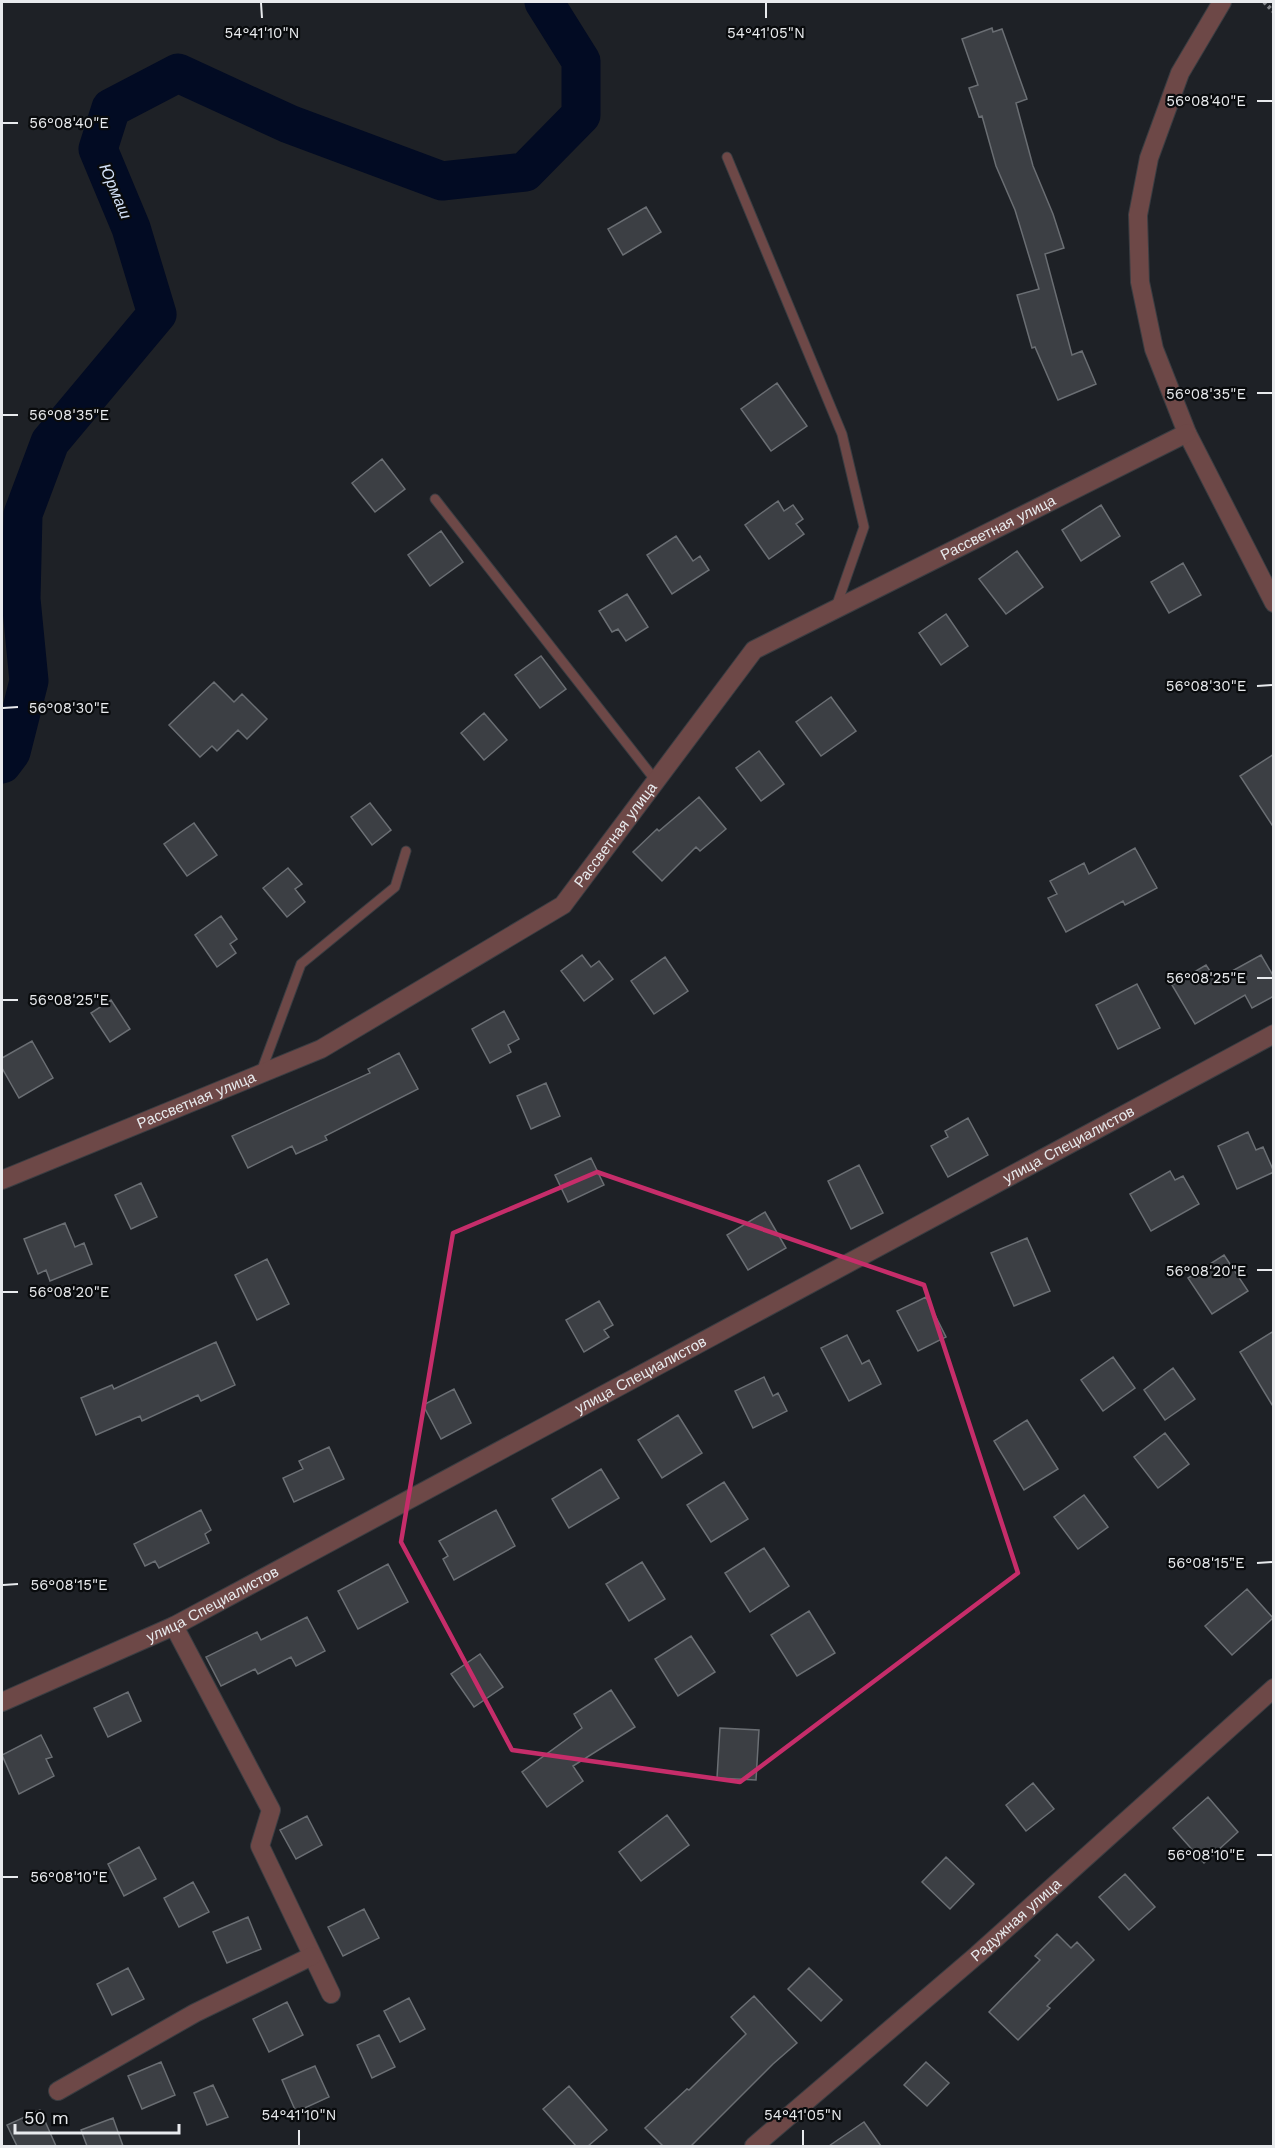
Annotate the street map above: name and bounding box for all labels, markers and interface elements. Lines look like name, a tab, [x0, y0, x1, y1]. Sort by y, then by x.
text: 54°41'10"N	[225, 24, 299, 42]
text: 54°41'05"N	[727, 24, 805, 42]
text: 56°08'40"E	[1166, 92, 1246, 110]
text: 56°08'40"E	[29, 114, 109, 132]
water label: Юрмаш	[95, 161, 136, 222]
text: 56°08'35"E	[1166, 385, 1246, 403]
text: 56°08'35"E	[29, 406, 109, 424]
street label: Рассветная улица	[937, 491, 1059, 564]
text: 56°08'30"E	[1166, 677, 1246, 695]
text: 56°08'30"E	[29, 699, 109, 717]
street label: Рассветная улица	[570, 778, 661, 891]
text: 56°08'25"E	[1166, 969, 1246, 987]
text: 56°08'25"E	[29, 991, 109, 1009]
street label: Рассветная улица	[134, 1068, 259, 1133]
street label: улица Специалистов	[1000, 1102, 1138, 1187]
text: 56°08'20"E	[1166, 1262, 1246, 1280]
text: 56°08'20"E	[29, 1283, 109, 1301]
street label: улица Специалистов	[572, 1332, 710, 1418]
text: 56°08'15"E	[1167, 1554, 1245, 1572]
street label: улица Специалистов	[143, 1562, 282, 1646]
text: 56°08'15"E	[30, 1576, 108, 1594]
text: 56°08'10"E	[1167, 1846, 1245, 1864]
text: 56°08'10"E	[30, 1868, 108, 1886]
street label: Радужная улица	[967, 1874, 1065, 1965]
scale bar	[15, 2097, 178, 2135]
text: 54°41'10"N	[262, 2106, 336, 2124]
text: 54°41'05"N	[764, 2106, 842, 2124]
text: 50 m	[24, 2107, 69, 2128]

